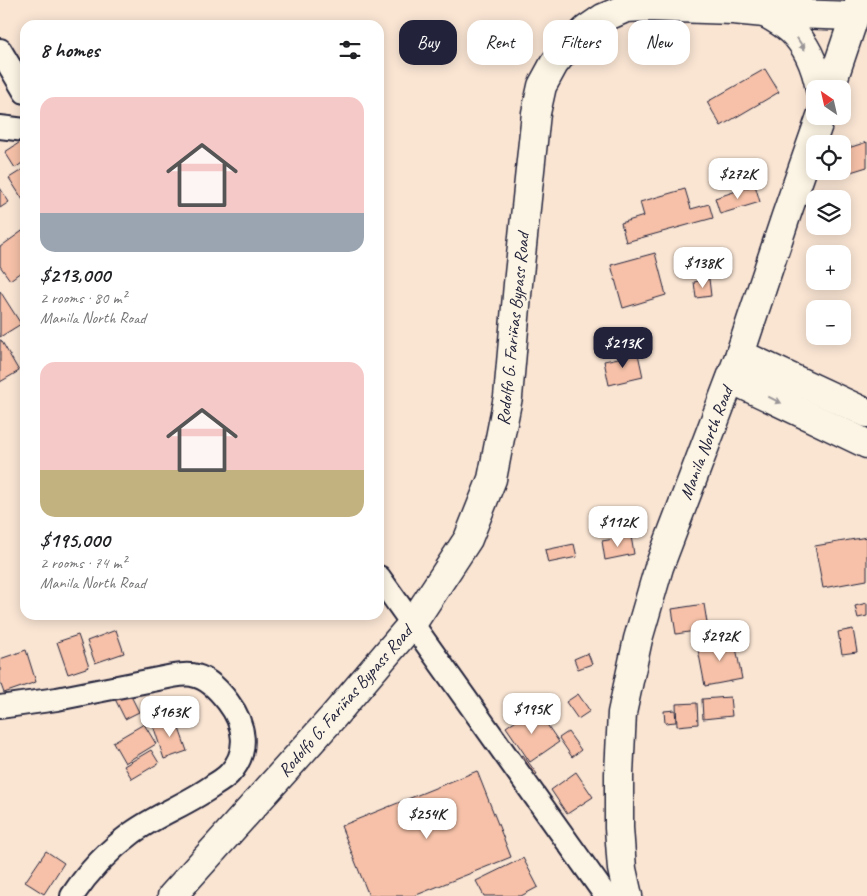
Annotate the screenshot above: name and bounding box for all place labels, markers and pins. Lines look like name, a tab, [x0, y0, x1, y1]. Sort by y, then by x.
pin: $272K	[703, 158, 773, 200]
pin: $138K	[668, 246, 738, 289]
pin: $213K	[588, 326, 658, 369]
pin: $112K	[583, 506, 653, 548]
pin: $292K	[685, 620, 755, 662]
pin: $195K	[497, 692, 567, 735]
pin: $163K	[135, 696, 205, 738]
pin: $254K	[392, 798, 462, 840]

